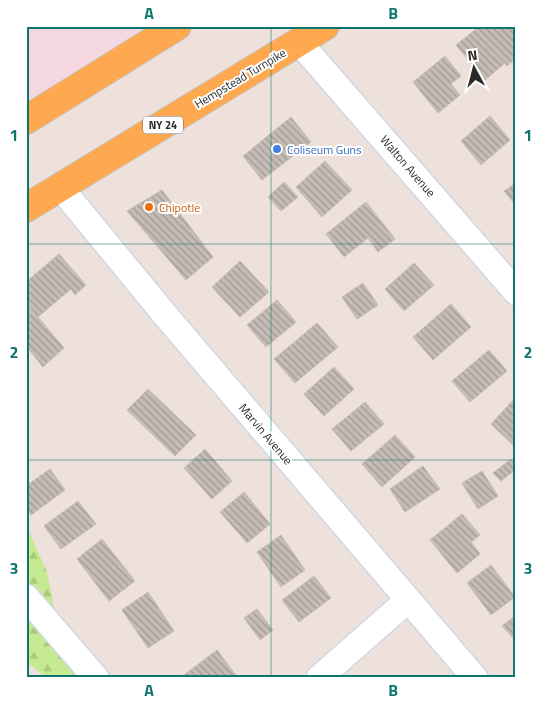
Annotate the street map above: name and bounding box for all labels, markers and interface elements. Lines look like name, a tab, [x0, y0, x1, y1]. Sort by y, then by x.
text: A	[144, 1, 154, 25]
text: B	[388, 1, 398, 25]
north arrow	[450, 42, 500, 92]
street label: Hempstead Turnpike	[190, 43, 290, 113]
text: N	[466, 44, 478, 66]
road number: NY 24	[143, 116, 183, 134]
text: 1	[10, 123, 18, 147]
text: 1	[524, 123, 532, 147]
street label: Walton Avenue	[376, 131, 440, 201]
place label: Coliseum Guns	[287, 140, 362, 159]
marker: Coliseum Guns	[271, 143, 283, 155]
place label: Chipotle	[159, 198, 200, 217]
marker: Chipotle	[143, 201, 155, 213]
text: 2	[10, 340, 18, 364]
text: 2	[524, 340, 532, 364]
street label: Marvin Avenue	[235, 399, 297, 469]
text: 3	[10, 556, 18, 580]
text: 3	[524, 556, 532, 580]
text: A	[144, 678, 154, 702]
text: B	[388, 678, 398, 702]

